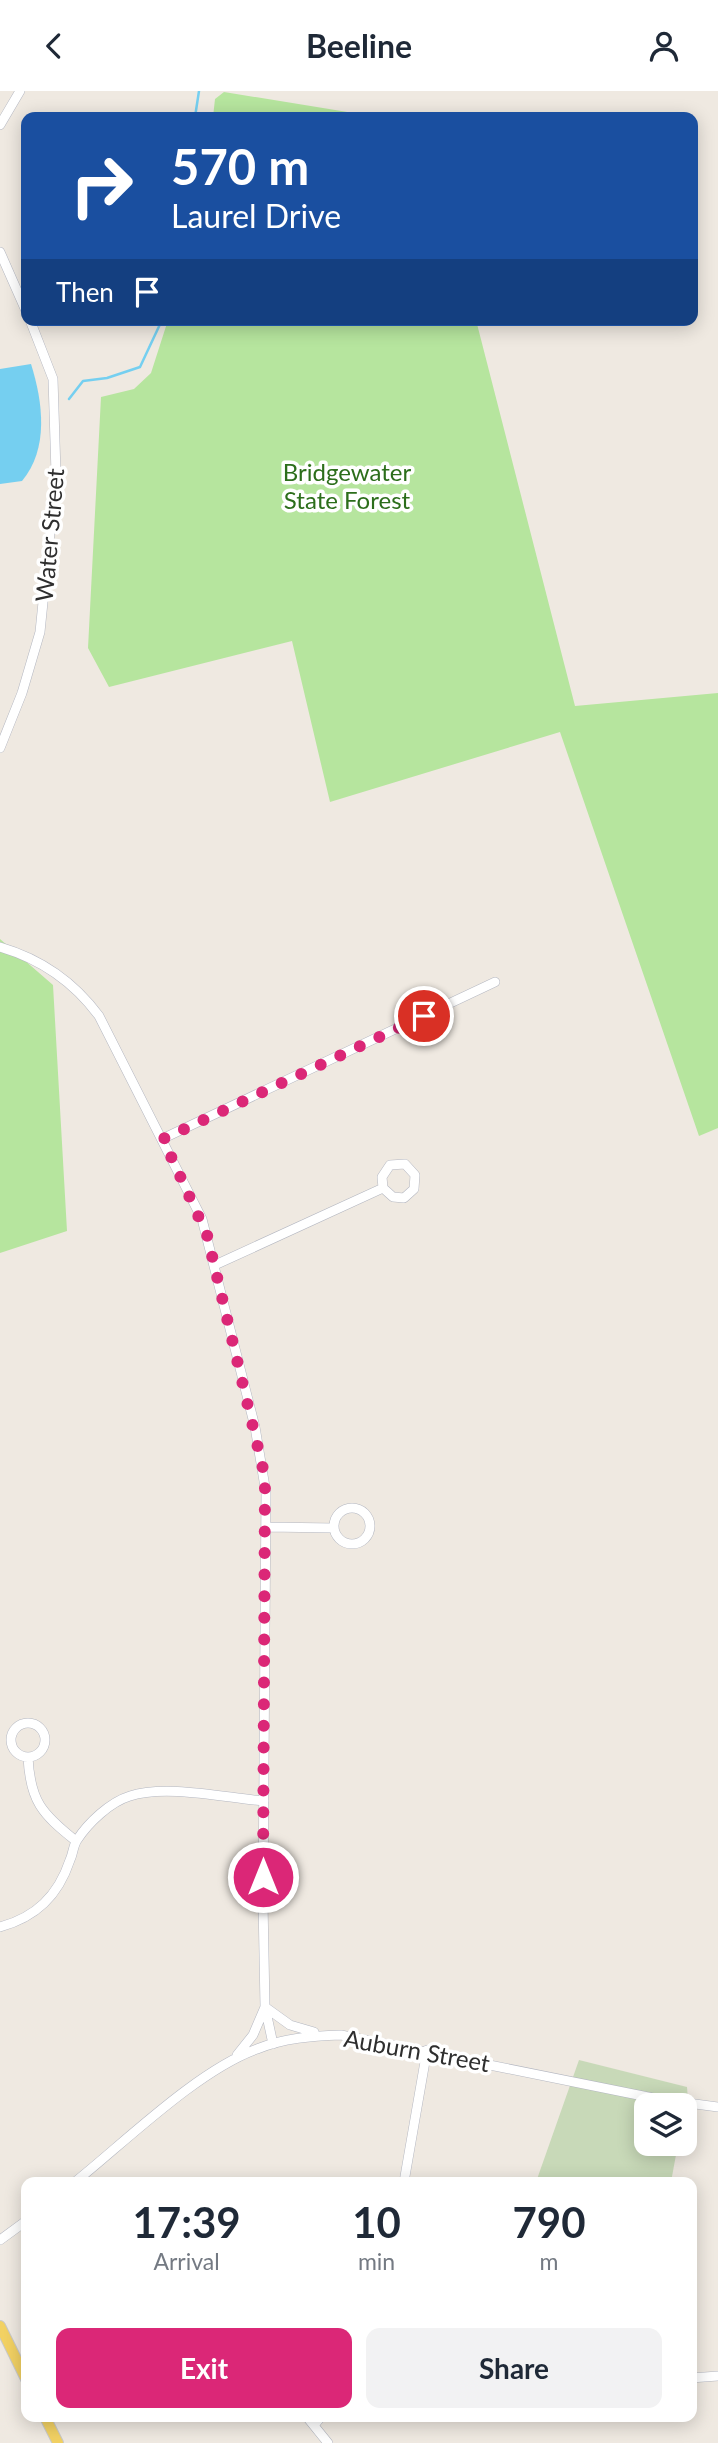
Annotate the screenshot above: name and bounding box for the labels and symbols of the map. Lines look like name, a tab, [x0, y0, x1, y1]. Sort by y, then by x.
park label: Bridgewater State Forest	[283, 457, 411, 514]
street label: Water Street	[29, 467, 69, 603]
pin	[394, 986, 454, 1046]
position arrow	[226, 1840, 300, 1914]
street label: Auburn Street	[342, 2023, 493, 2077]

